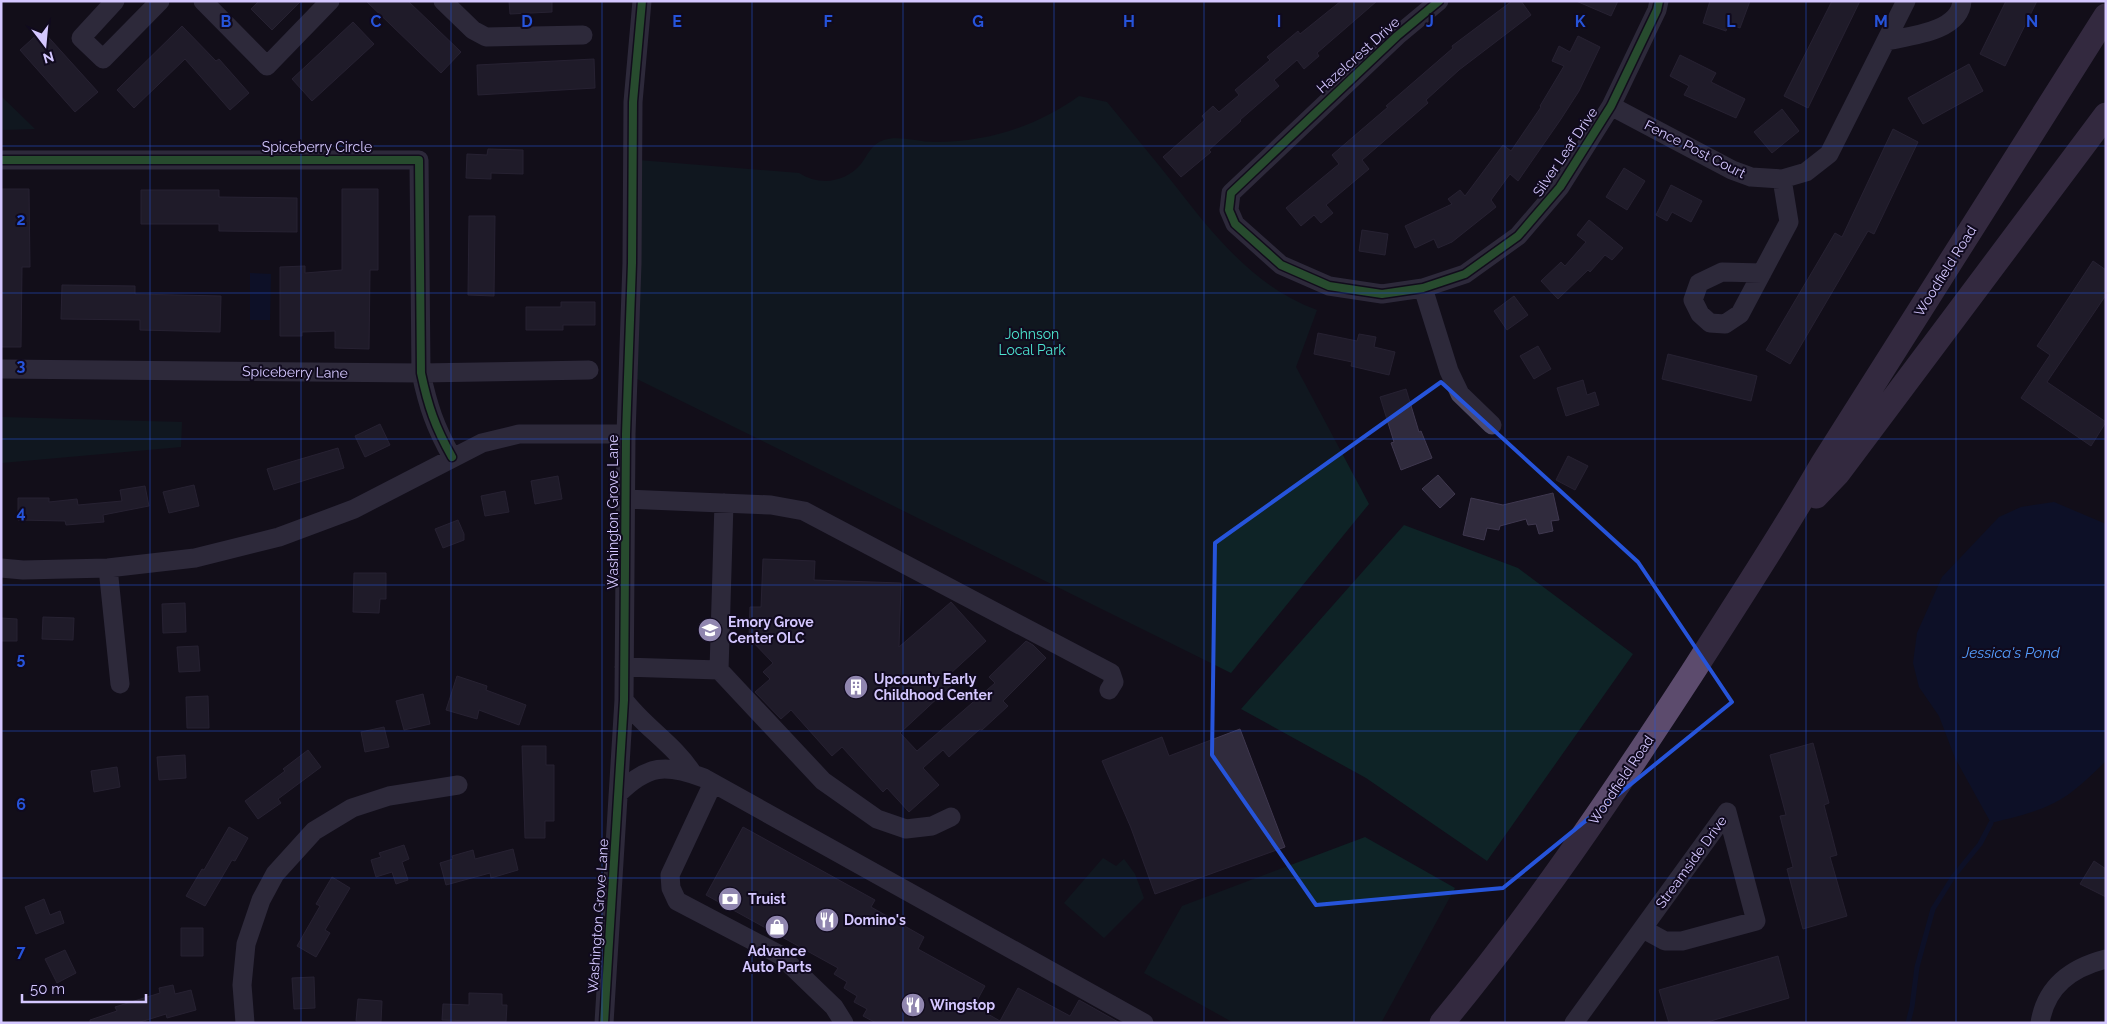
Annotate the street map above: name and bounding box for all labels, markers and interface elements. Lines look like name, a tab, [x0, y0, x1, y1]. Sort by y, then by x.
text: B	[221, 12, 232, 31]
text: C	[371, 12, 382, 31]
text: D	[521, 12, 533, 31]
text: E	[672, 12, 682, 31]
text: F	[823, 12, 833, 31]
text: G	[972, 12, 984, 31]
text: H	[1123, 12, 1135, 31]
text: I	[1277, 12, 1281, 31]
text: J	[1426, 12, 1434, 31]
text: K	[1575, 12, 1586, 31]
text: L	[1726, 12, 1736, 31]
text: M	[1874, 12, 1888, 31]
text: N	[2026, 12, 2038, 31]
street label: Hazelcrest Drive	[1313, 14, 1403, 96]
north arrow	[20, 20, 70, 70]
text: N	[41, 48, 56, 67]
street label: Silver Leaf Drive	[1529, 105, 1601, 199]
street label: Fence Post Court	[1642, 117, 1749, 182]
street label: Spiceberry Circle	[262, 139, 372, 155]
text: 2	[16, 210, 26, 229]
street label: Woodfield Road	[1911, 223, 1979, 319]
park label: Johnson Local Park	[998, 326, 1066, 358]
text: 3	[17, 356, 26, 375]
street label: Spiceberry Lane	[242, 363, 348, 381]
street label: Washington Grove Lane	[605, 435, 621, 589]
text: 4	[16, 503, 26, 522]
place label: Emory Grove Center OLC	[728, 614, 814, 646]
school or university icon: Emory Grove Center OLC	[697, 617, 723, 643]
water label: Jessica's Pond	[1961, 644, 2061, 662]
text: 5	[17, 649, 26, 668]
place label: Upcounty Early Childhood Center	[874, 671, 993, 703]
building icon: Upcounty Early Childhood Center	[843, 674, 869, 700]
street label: Woodfield Road	[1585, 732, 1657, 828]
text: 6	[16, 795, 26, 814]
street label: Streamside Drive	[1652, 813, 1730, 911]
street label: Washington Grove Lane	[585, 838, 611, 994]
bank icon: Truist	[717, 886, 743, 912]
place label: Truist	[748, 891, 786, 907]
restaurant icon: Domino's	[814, 907, 840, 933]
place label: Domino's	[844, 912, 906, 928]
shop icon: Advance Auto Parts	[764, 914, 790, 940]
text: 7	[17, 942, 26, 961]
place label: Advance Auto Parts	[742, 943, 812, 975]
scale bar	[22, 972, 146, 1004]
text: 50 m	[30, 980, 65, 998]
restaurant icon: Wingstop	[900, 992, 926, 1018]
place label: Wingstop	[930, 997, 995, 1013]

